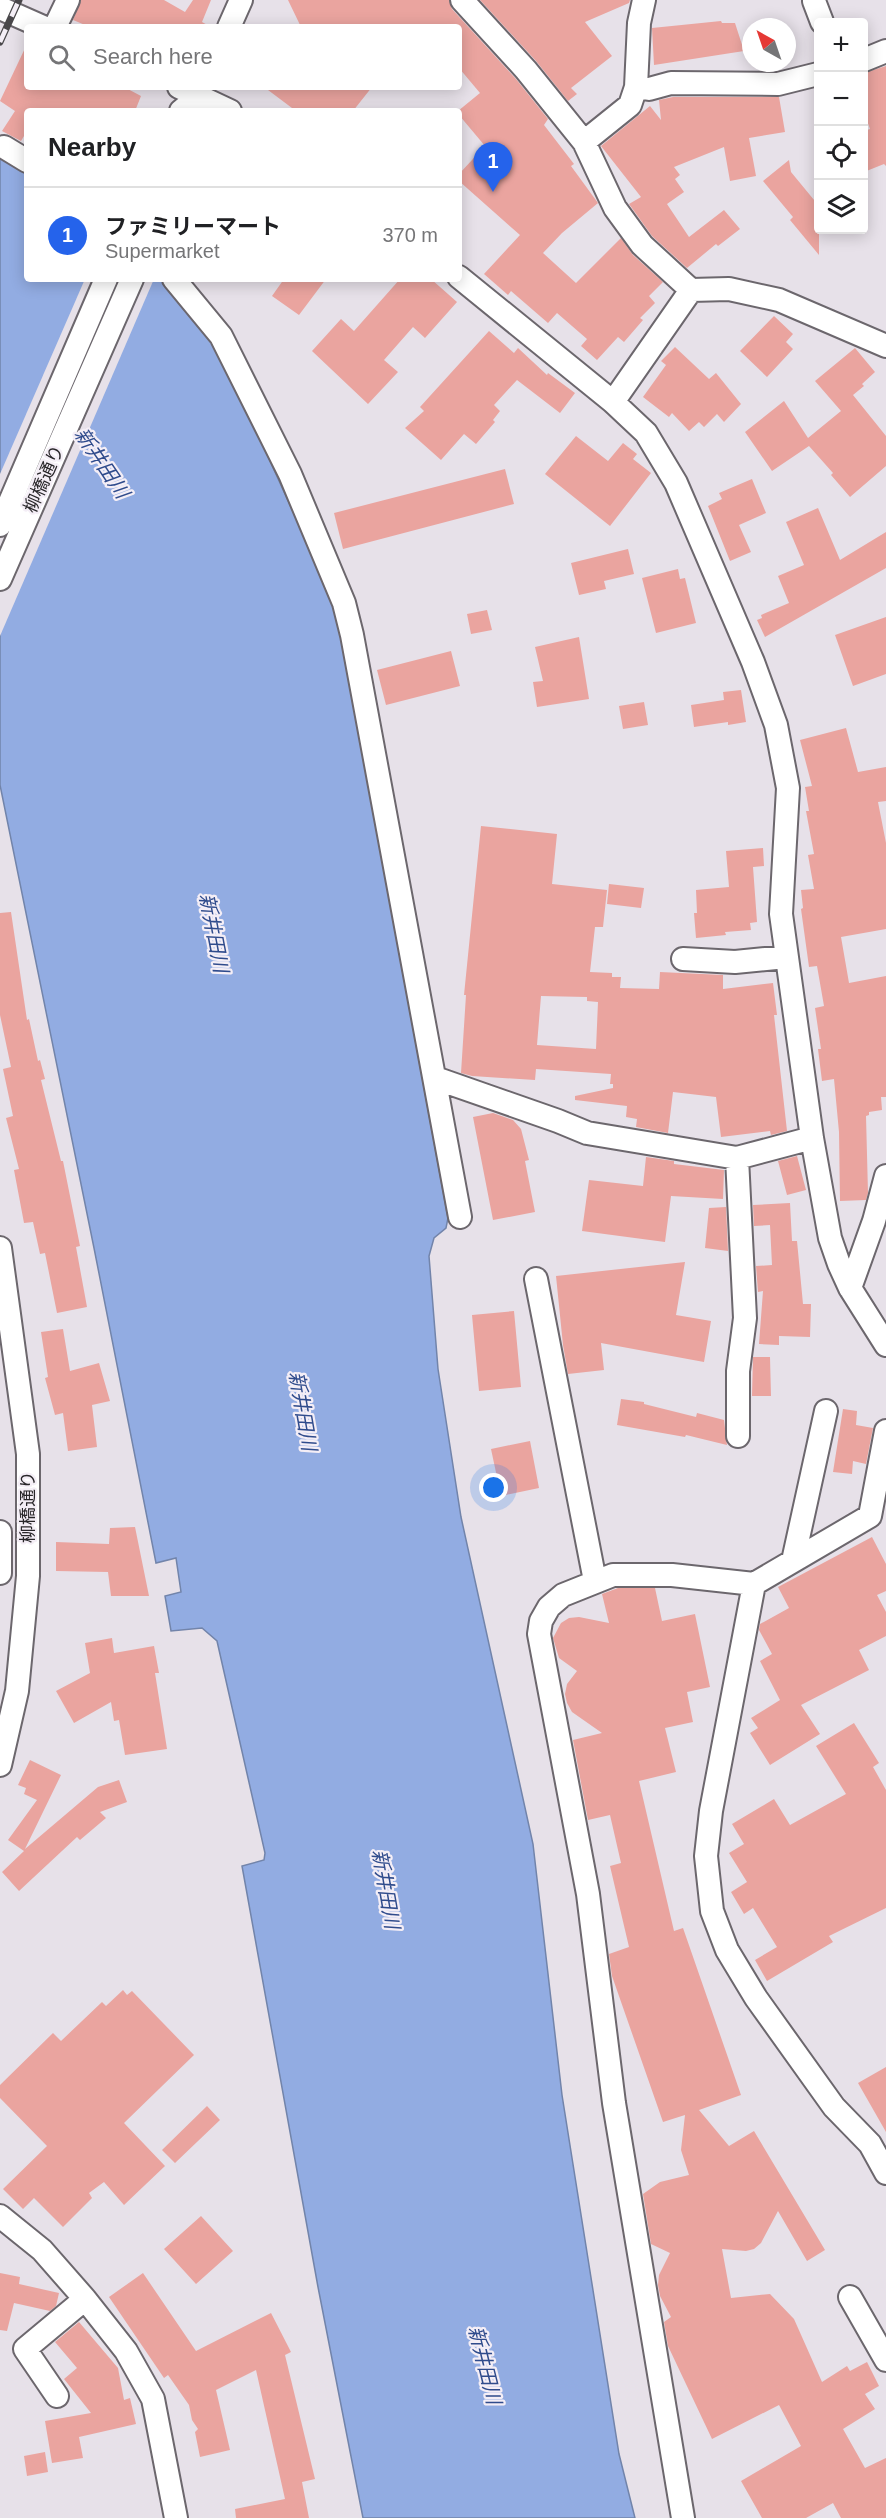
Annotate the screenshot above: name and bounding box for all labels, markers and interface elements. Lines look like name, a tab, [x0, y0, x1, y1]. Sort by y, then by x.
north arrow	[742, 18, 796, 72]
map controls	[814, 18, 868, 234]
button: +	[814, 18, 868, 72]
search box	[24, 24, 462, 90]
icon: search	[45, 41, 78, 74]
text: Search here	[93, 44, 213, 69]
button: −	[814, 72, 868, 126]
button: locate	[814, 126, 868, 180]
text: Nearby	[48, 132, 136, 162]
pin: 1	[474, 142, 512, 192]
button: layers	[814, 180, 868, 234]
text: ファミリーマート	[105, 214, 281, 239]
text: 1	[62, 224, 73, 246]
text: 370 m	[382, 224, 438, 246]
text: Supermarket	[105, 240, 220, 262]
water label: 新井田川	[71, 424, 135, 504]
street label: 柳橋通り	[20, 442, 68, 516]
water label: 新井田川	[196, 892, 233, 976]
water label: 新井田川	[285, 1370, 321, 1454]
street label: 柳橋通り	[18, 1471, 38, 1543]
your location	[479, 1473, 508, 1502]
water label: 新井田川	[368, 1848, 404, 1932]
water label: 新井田川	[465, 2324, 506, 2408]

